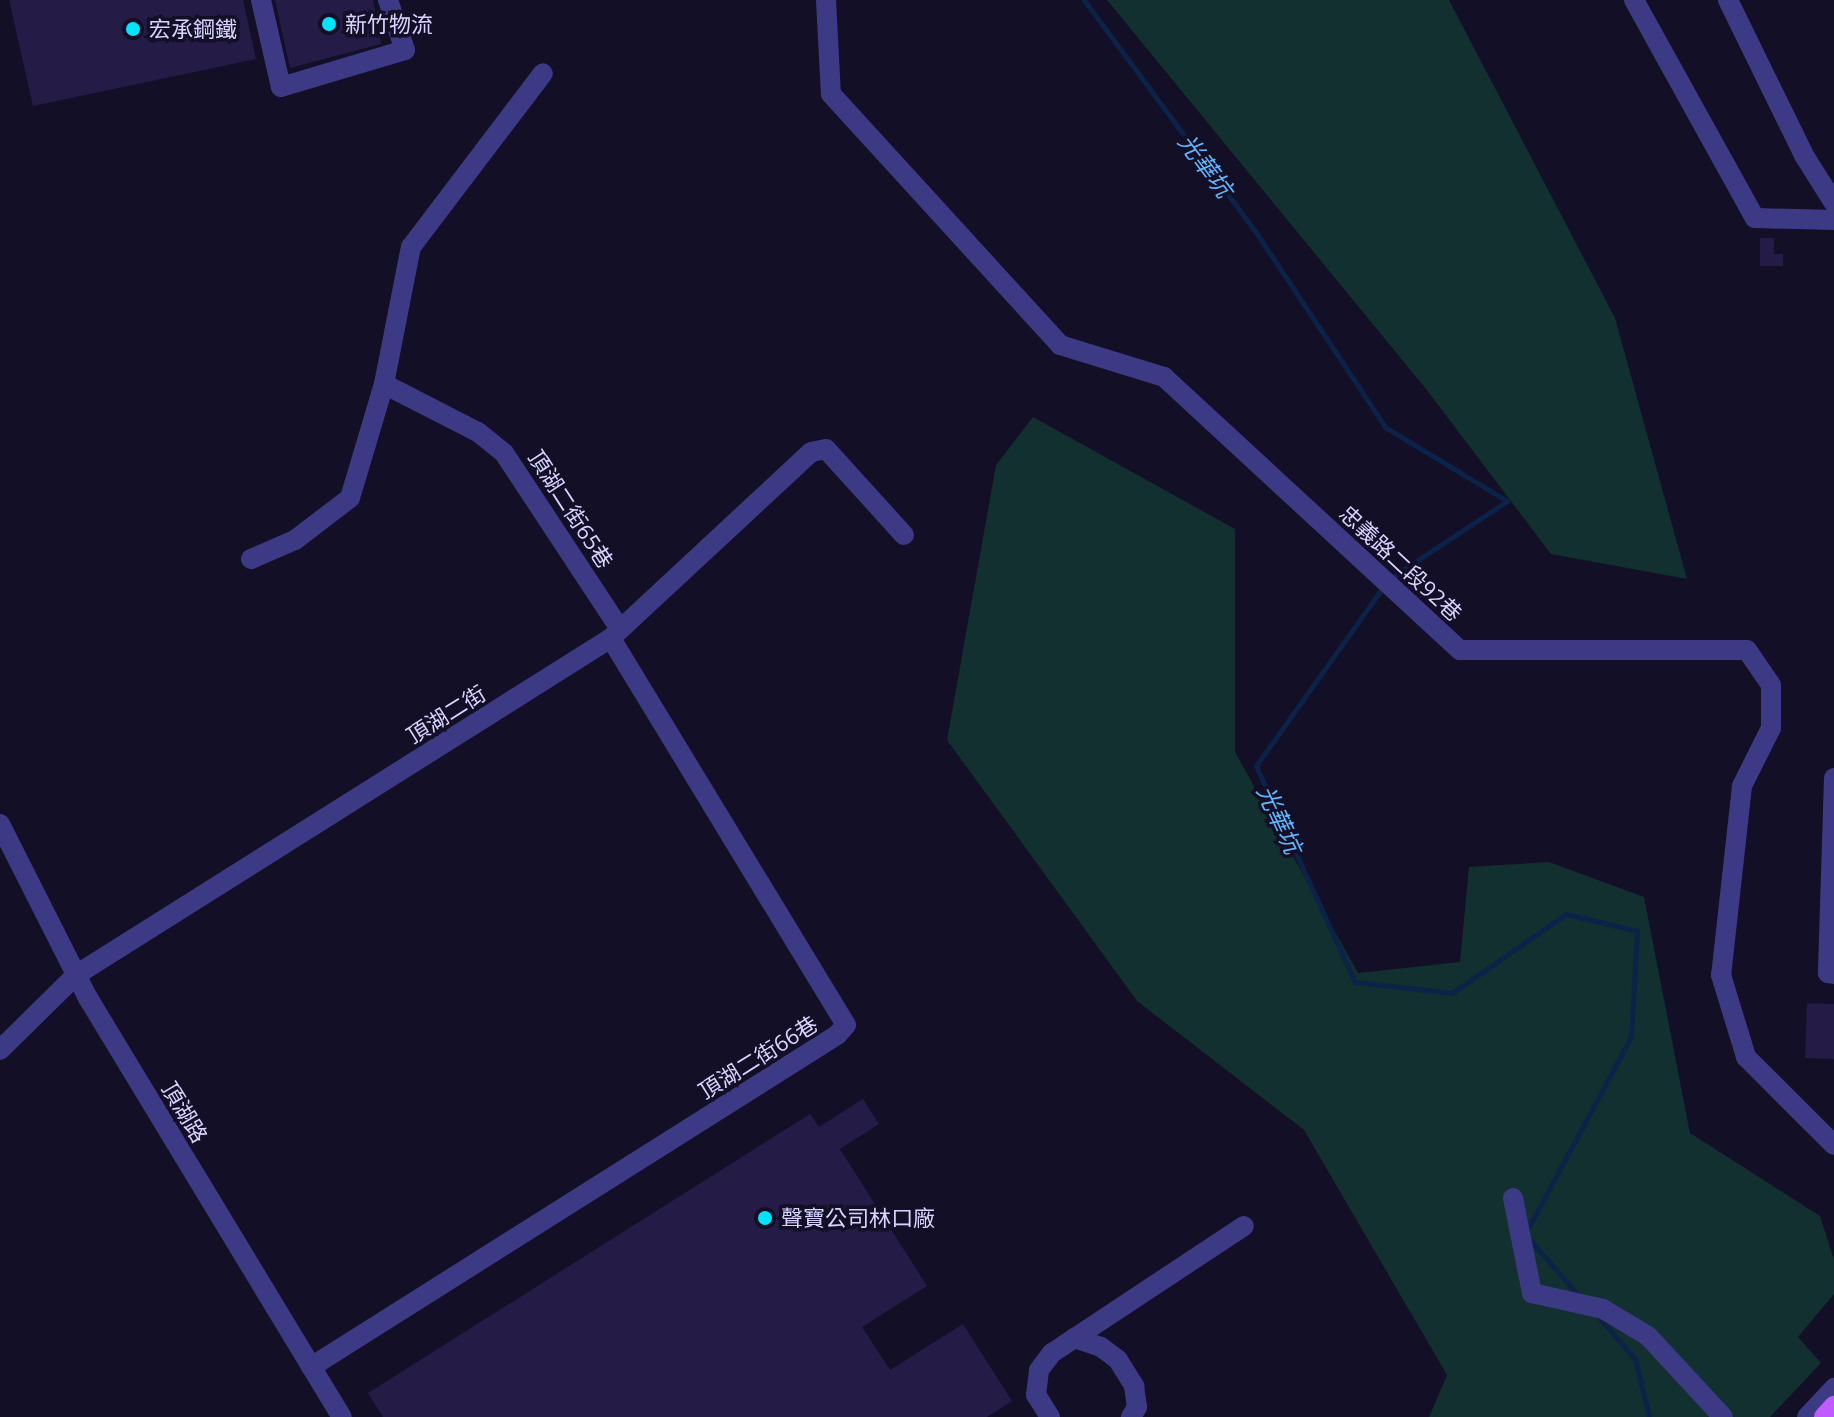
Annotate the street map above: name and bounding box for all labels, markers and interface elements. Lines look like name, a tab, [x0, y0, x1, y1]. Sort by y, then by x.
place label: 新竹物流	[345, 11, 433, 37]
marker: 新竹物流	[320, 15, 338, 33]
place label: 宏承鋼鐵	[149, 16, 237, 42]
marker: 宏承鋼鐵	[124, 20, 142, 38]
water label: 光華坑	[1173, 128, 1239, 202]
street label: 頂湖二街65巷	[523, 445, 619, 573]
street label: 忠義路二段92巷	[1335, 500, 1467, 626]
street label: 頂湖二街	[402, 679, 490, 749]
water label: 光華坑	[1252, 780, 1308, 858]
street label: 頂湖二街66巷	[694, 1010, 822, 1104]
street label: 頂湖路	[157, 1077, 213, 1147]
place label: 聲寶公司林口廠	[781, 1205, 935, 1231]
marker: 聲寶公司林口廠	[756, 1209, 774, 1227]

